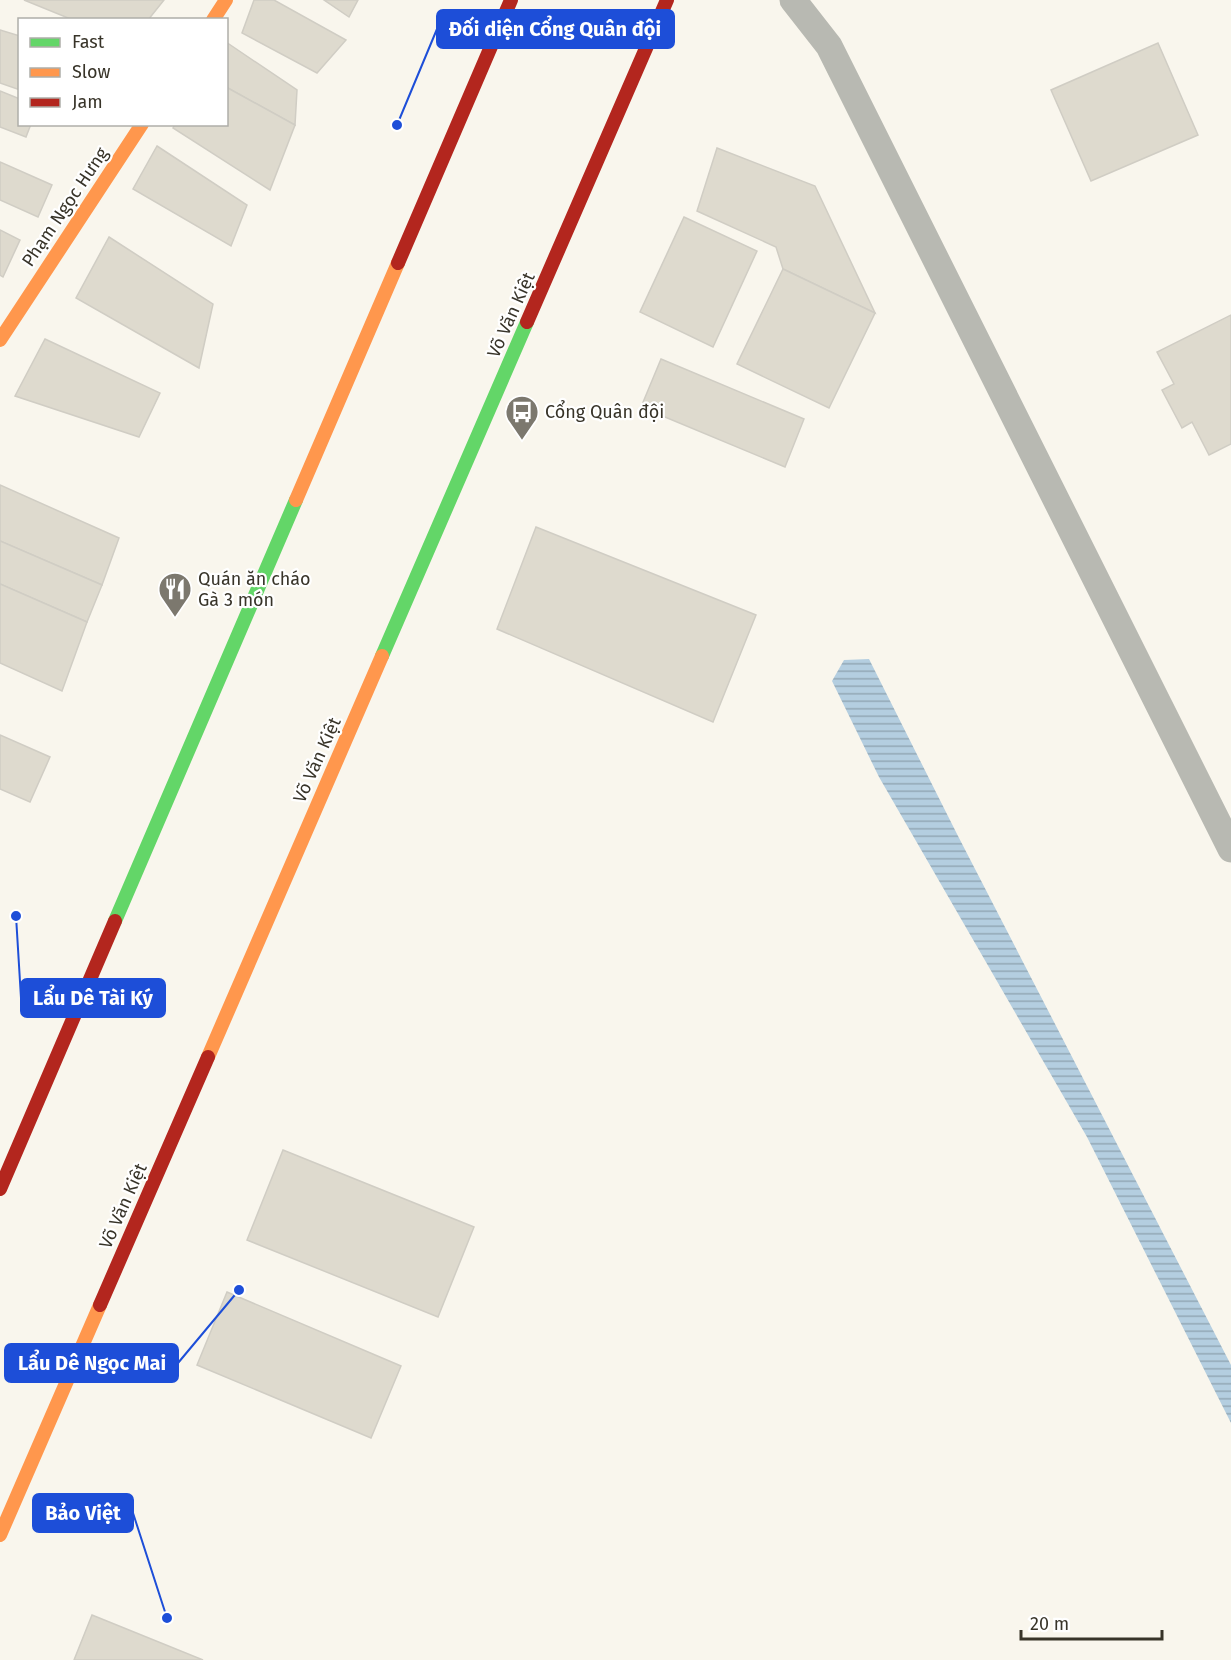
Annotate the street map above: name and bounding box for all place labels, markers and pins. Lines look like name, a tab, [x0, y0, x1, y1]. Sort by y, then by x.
callout: Đối diện Cổng Quân đội	[437, 10, 674, 48]
bus stop icon: Cổng Quân đội	[504, 394, 540, 441]
place label: Cổng Quân đội	[545, 400, 664, 423]
place label: Quán ăn cháo Gà 3 món	[198, 568, 311, 611]
restaurant icon: Quán ăn cháo Gà 3 món	[157, 571, 193, 618]
callout: Lẩu Dê Tài Ký	[21, 979, 165, 1017]
callout: Lẩu Dê Ngọc Mai	[5, 1344, 178, 1382]
callout: Bảo Việt	[33, 1494, 133, 1532]

